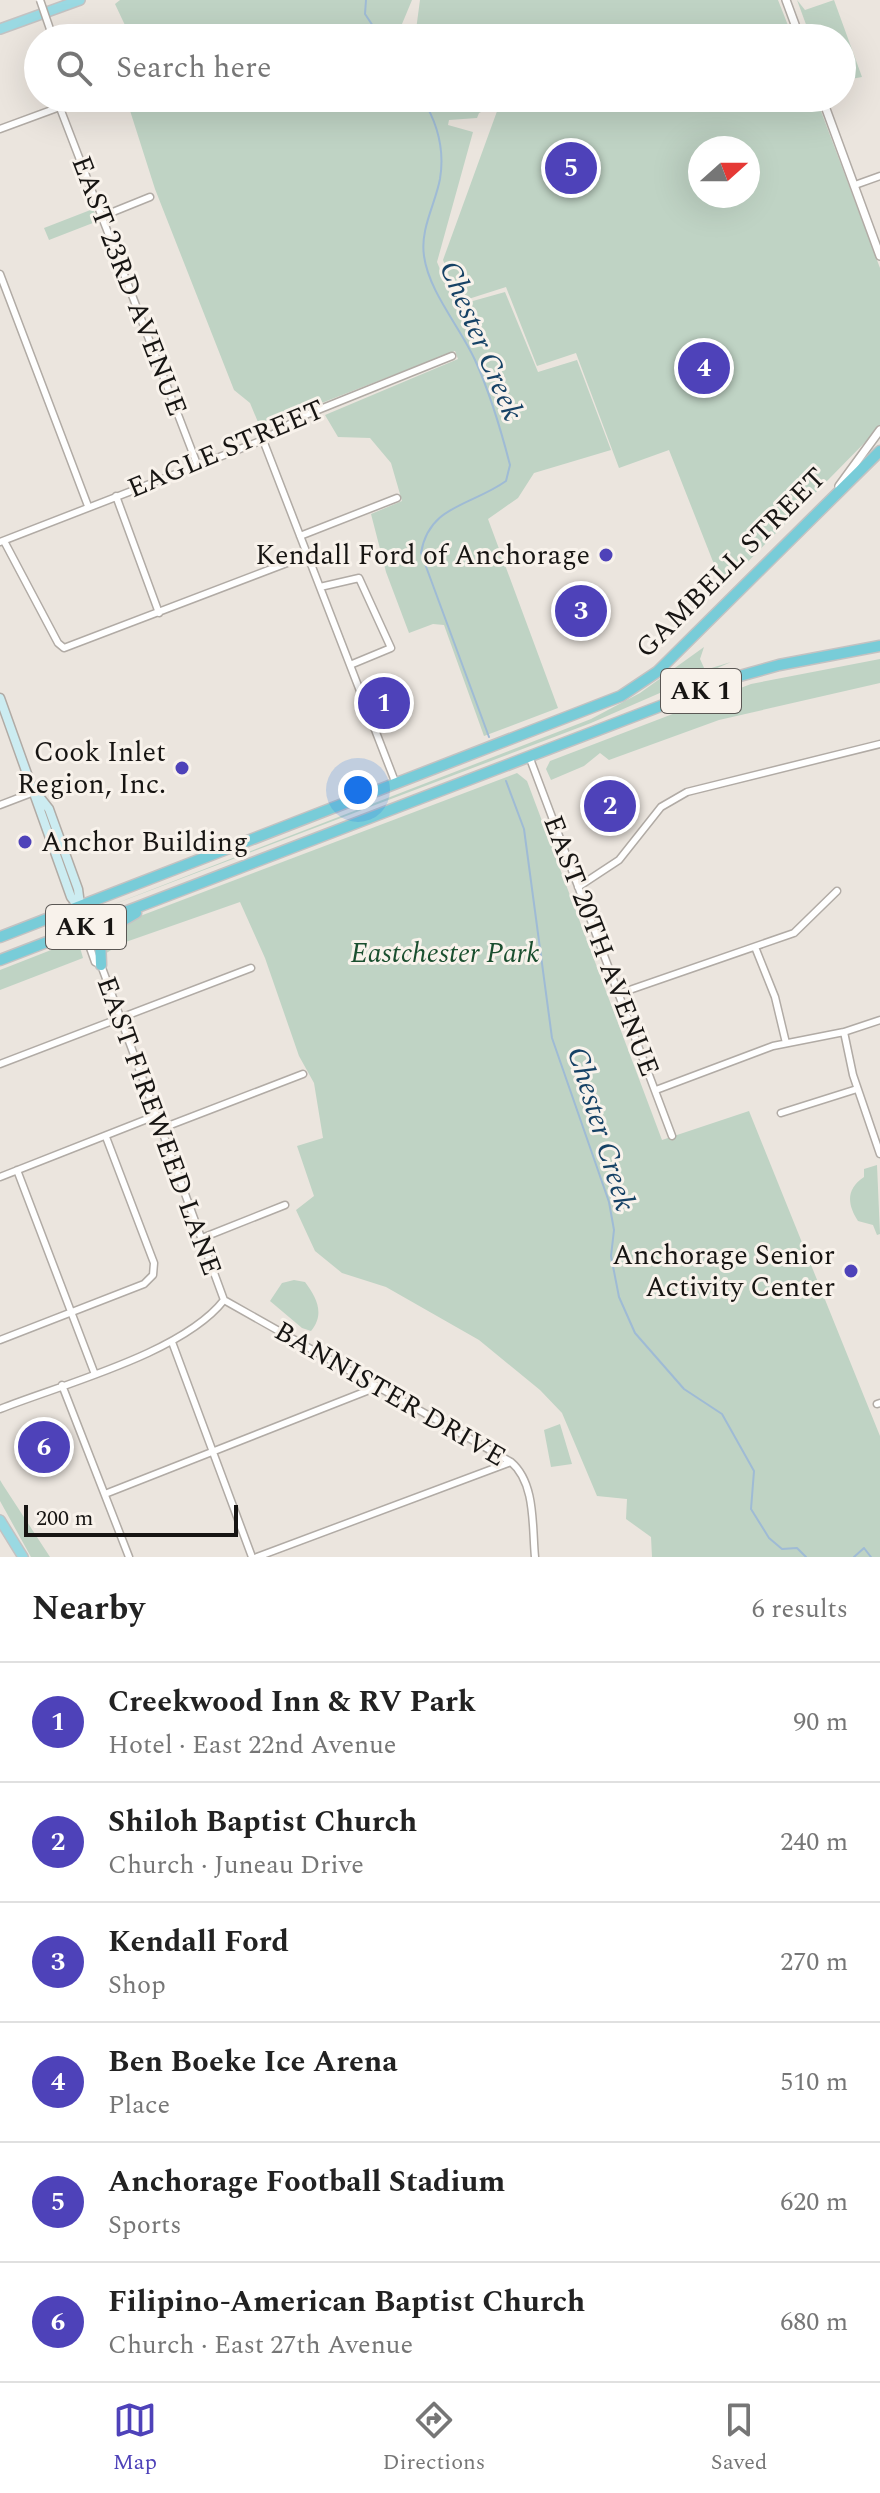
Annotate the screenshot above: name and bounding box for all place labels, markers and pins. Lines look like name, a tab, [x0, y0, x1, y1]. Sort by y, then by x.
pin: 5	[545, 138, 597, 198]
pin: 4	[678, 338, 730, 398]
place label: Kendall Ford of Anchorage	[255, 534, 590, 577]
marker: Kendall Ford of Anchorage	[597, 546, 615, 564]
pin: 3	[555, 581, 607, 641]
pin: 1	[358, 673, 410, 733]
place label: Cook Inlet Region, Inc.	[17, 731, 166, 806]
marker: Cook Inlet Region, Inc.	[173, 759, 191, 777]
pin: 2	[584, 776, 636, 836]
place label: Anchor Building	[41, 821, 248, 864]
marker: Anchor Building	[16, 833, 34, 851]
place label: Anchorage Senior Activity Center	[612, 1234, 835, 1309]
marker: Anchorage Senior Activity Center	[842, 1262, 860, 1280]
pin: 6	[18, 1417, 70, 1477]

